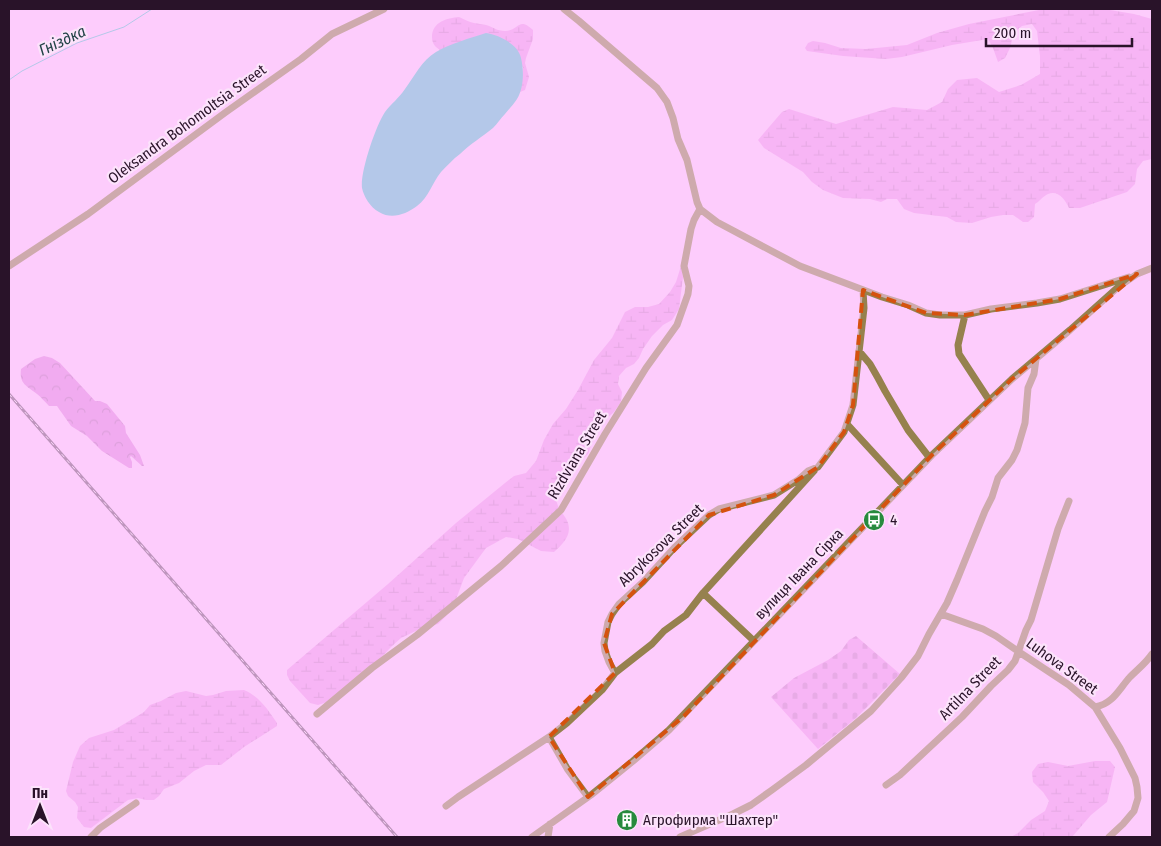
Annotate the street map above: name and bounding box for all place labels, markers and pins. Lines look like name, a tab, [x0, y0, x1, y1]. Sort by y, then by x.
bus stop icon: 4	[862, 508, 886, 532]
place label: 4	[890, 511, 897, 529]
building icon: Агрофирма "Шахтер"	[615, 808, 639, 832]
place label: Агрофирма "Шахтер"	[643, 811, 778, 829]

